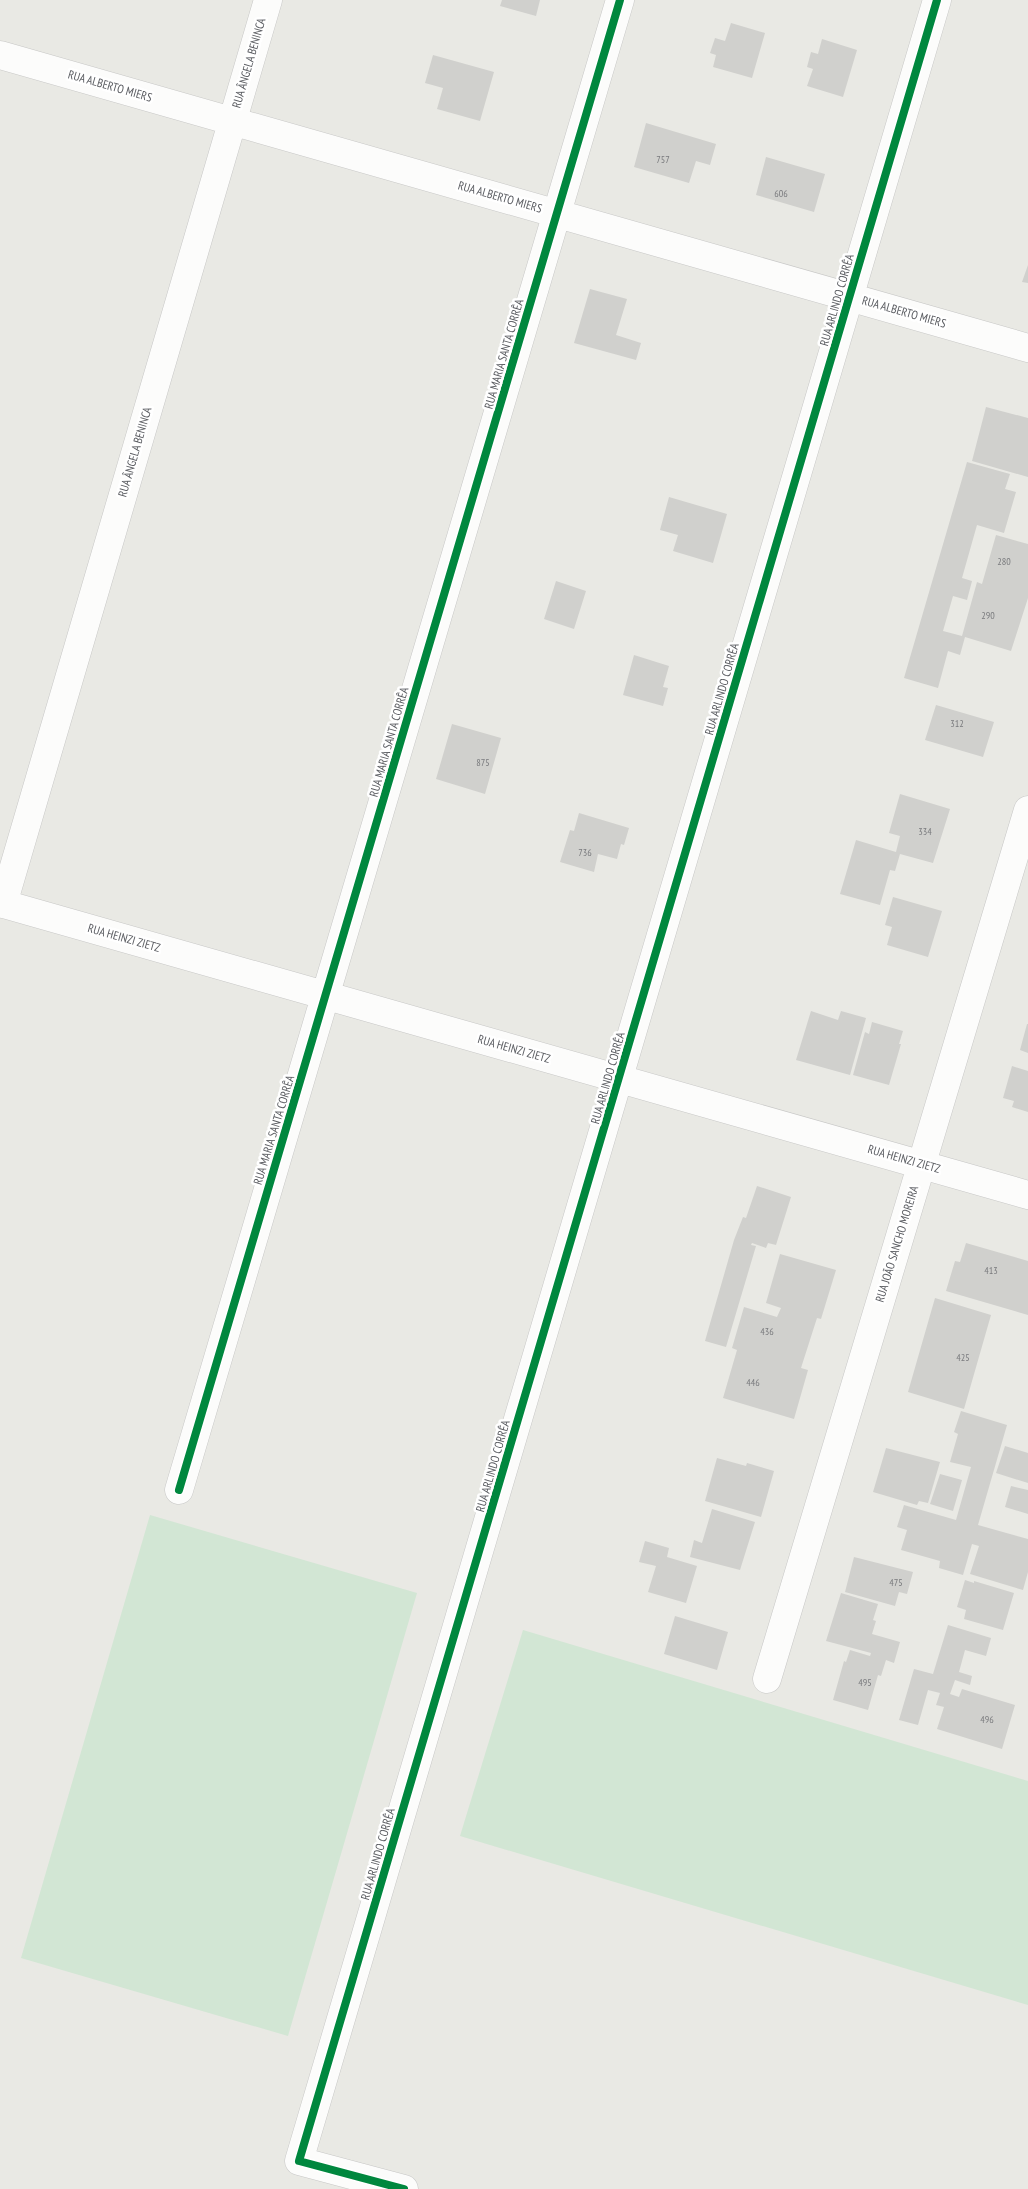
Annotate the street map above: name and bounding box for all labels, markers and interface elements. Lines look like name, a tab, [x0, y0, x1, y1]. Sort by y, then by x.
street label: RUA ÂNGELA BENINCA	[228, 16, 269, 110]
street label: RUA ALBERTO MIERS	[66, 66, 154, 105]
house number: 757	[656, 153, 670, 166]
street label: RUA ALBERTO MIERS	[456, 177, 544, 216]
house number: 606	[774, 187, 788, 200]
street label: RUA ARLINDO CORRÊA	[816, 252, 857, 347]
street label: RUA ALBERTO MIERS	[860, 292, 948, 331]
street label: RUA MARIA SANTA CORRÊA	[481, 297, 526, 410]
street label: RUA ÂNGELA BENINCA	[114, 405, 155, 499]
house number: 280	[997, 555, 1011, 568]
house number: 290	[981, 609, 995, 622]
street label: RUA ARLINDO CORRÊA	[701, 641, 742, 736]
street label: RUA MARIA SANTA CORRÊA	[366, 685, 411, 798]
house number: 312	[950, 717, 964, 730]
house number: 875	[476, 756, 490, 769]
house number: 334	[918, 825, 932, 838]
house number: 736	[578, 846, 592, 859]
street label: RUA HEINZI ZIETZ	[86, 920, 162, 955]
street label: RUA ARLINDO CORRÊA	[587, 1030, 628, 1125]
street label: RUA HEINZI ZIETZ	[476, 1031, 552, 1066]
street label: RUA MARIA SANTA CORRÊA	[250, 1073, 297, 1186]
street label: RUA HEINZI ZIETZ	[866, 1141, 942, 1176]
street label: RUA JOÃO SANCHO MOREIRA	[872, 1183, 921, 1304]
house number: 413	[984, 1264, 998, 1277]
house number: 436	[760, 1325, 774, 1338]
house number: 425	[956, 1351, 970, 1364]
house number: 446	[746, 1376, 760, 1389]
street label: RUA ARLINDO CORRÊA	[472, 1418, 513, 1513]
house number: 475	[889, 1576, 903, 1589]
house number: 495	[858, 1676, 872, 1689]
house number: 496	[980, 1713, 994, 1726]
street label: RUA ARLINDO CORRÊA	[357, 1806, 398, 1901]

